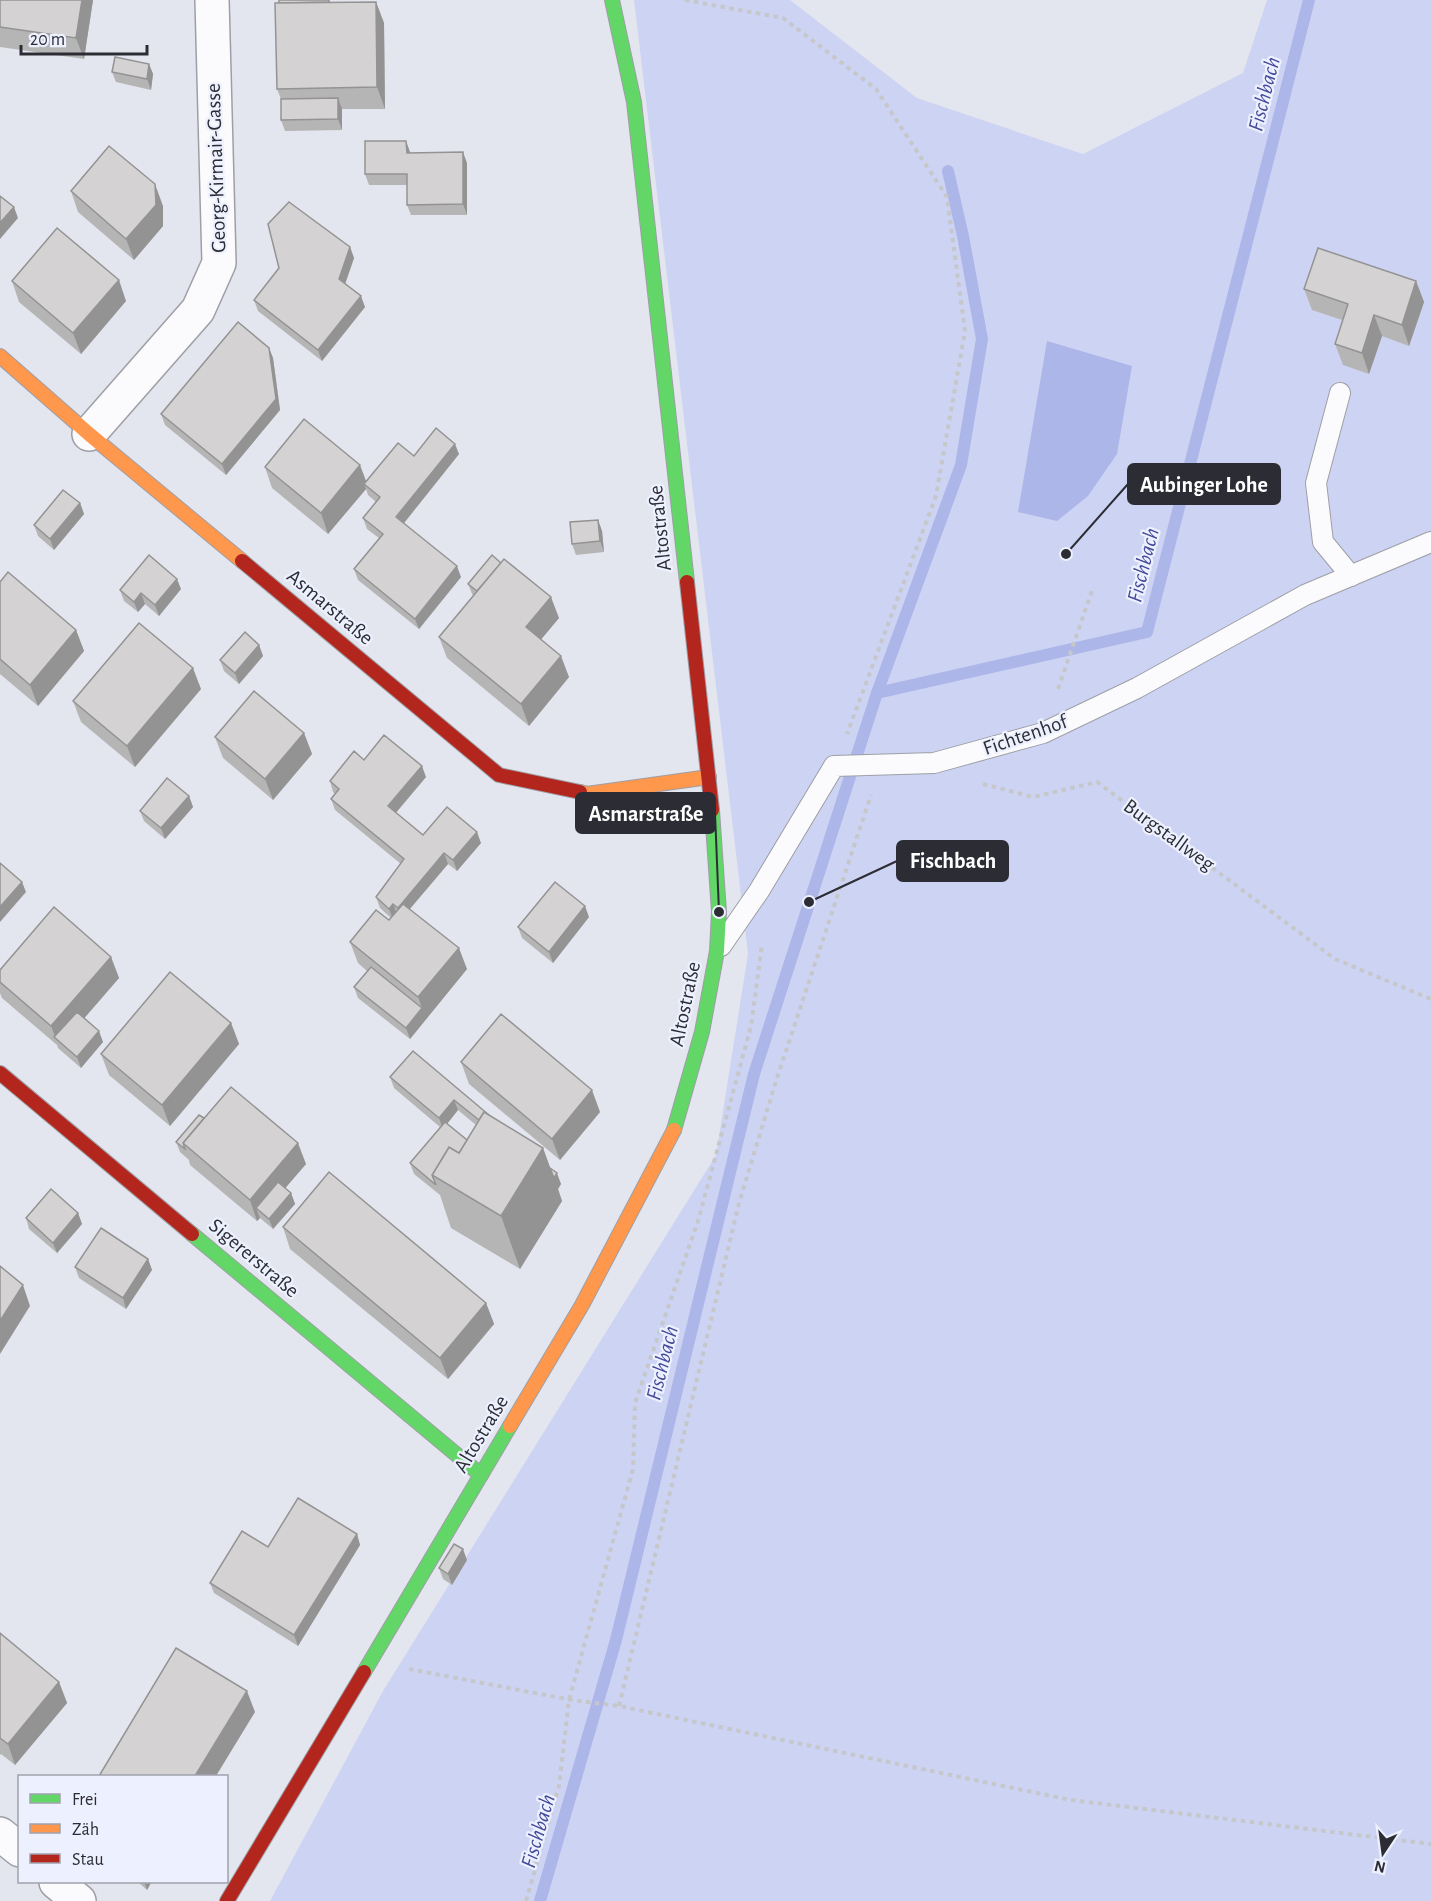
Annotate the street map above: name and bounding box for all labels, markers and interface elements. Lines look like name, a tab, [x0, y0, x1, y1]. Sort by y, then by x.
scale bar	[21, 18, 147, 56]
text: 20 m	[30, 31, 65, 49]
water label: Fischbach	[1244, 55, 1284, 133]
street label: Georg-Kirmair-Gasse	[203, 83, 229, 253]
callout: Aubinger Lohe	[1128, 464, 1280, 504]
text: Aubinger Lohe	[1140, 474, 1268, 496]
street label: Altostraße	[645, 484, 675, 572]
water label: Fischbach	[1123, 526, 1163, 604]
street label: Asmarstraße	[283, 565, 377, 649]
street label: Fichtenhof	[980, 710, 1071, 759]
callout: Asmarstraße	[576, 793, 715, 833]
street label: Burgstallweg	[1120, 795, 1219, 875]
text: Asmarstraße	[589, 803, 703, 825]
callout: Fischbach	[897, 841, 1008, 881]
text: Fischbach	[910, 850, 996, 872]
street label: Altostraße	[666, 960, 704, 1048]
street label: Sigererstraße	[205, 1215, 303, 1301]
water label: Fischbach	[642, 1324, 682, 1402]
street label: Altostraße	[450, 1392, 512, 1476]
legend	[18, 1775, 228, 1883]
text: Frei	[72, 1791, 98, 1809]
water label: Fischbach	[517, 1792, 559, 1870]
text: Zäh	[72, 1821, 99, 1839]
north arrow	[1353, 1823, 1413, 1883]
text: Stau	[72, 1851, 104, 1869]
text: N	[1373, 1858, 1387, 1876]

